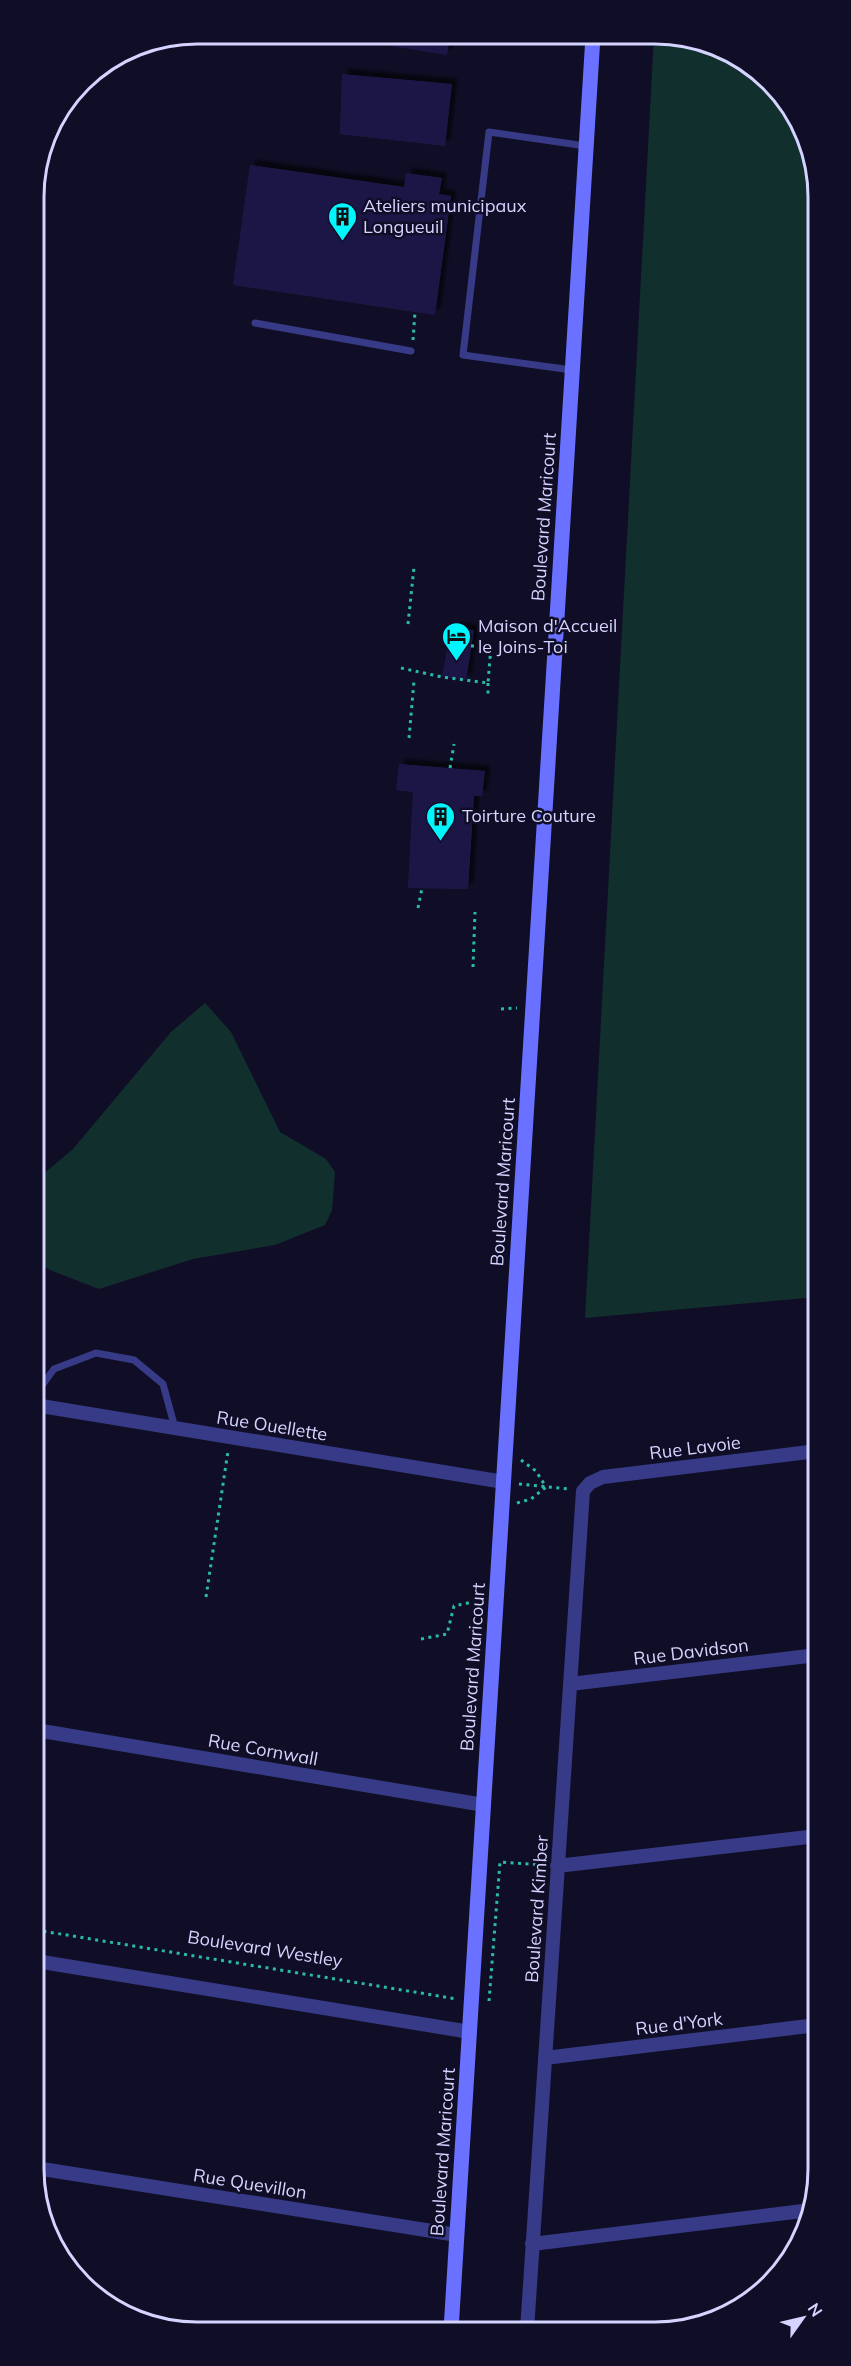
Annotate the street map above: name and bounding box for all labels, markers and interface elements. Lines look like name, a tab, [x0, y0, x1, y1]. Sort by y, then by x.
place label: Ateliers municipaux Longueuil	[363, 194, 527, 238]
building icon: Ateliers municipaux Longueuil	[326, 200, 358, 242]
street label: Boulevard Maricourt	[526, 432, 561, 602]
place label: Maison d'Accueil le Joins-Toi	[478, 614, 617, 658]
hotel icon: Maison d'Accueil le Joins-Toi	[441, 620, 473, 662]
building icon: Toirture Couture	[425, 800, 457, 842]
place label: Toirture Couture	[462, 804, 596, 827]
street label: Boulevard Maricourt	[485, 1097, 520, 1267]
street label: Rue Ouellette	[215, 1405, 329, 1446]
street label: Rue Lavoie	[648, 1431, 742, 1465]
street label: Boulevard Maricourt	[455, 1582, 490, 1752]
street label: Rue Davidson	[632, 1633, 750, 1670]
street label: Rue Cornwall	[206, 1729, 320, 1770]
street label: Boulevard Kimber	[520, 1834, 553, 1983]
street label: Boulevard Westley	[186, 1925, 345, 1972]
street label: Rue d'York	[634, 2007, 725, 2040]
street label: Boulevard Maricourt	[425, 2067, 460, 2237]
street label: Rue Quevillon	[192, 2163, 308, 2204]
north arrow	[773, 2288, 833, 2348]
text: N	[804, 2299, 827, 2320]

